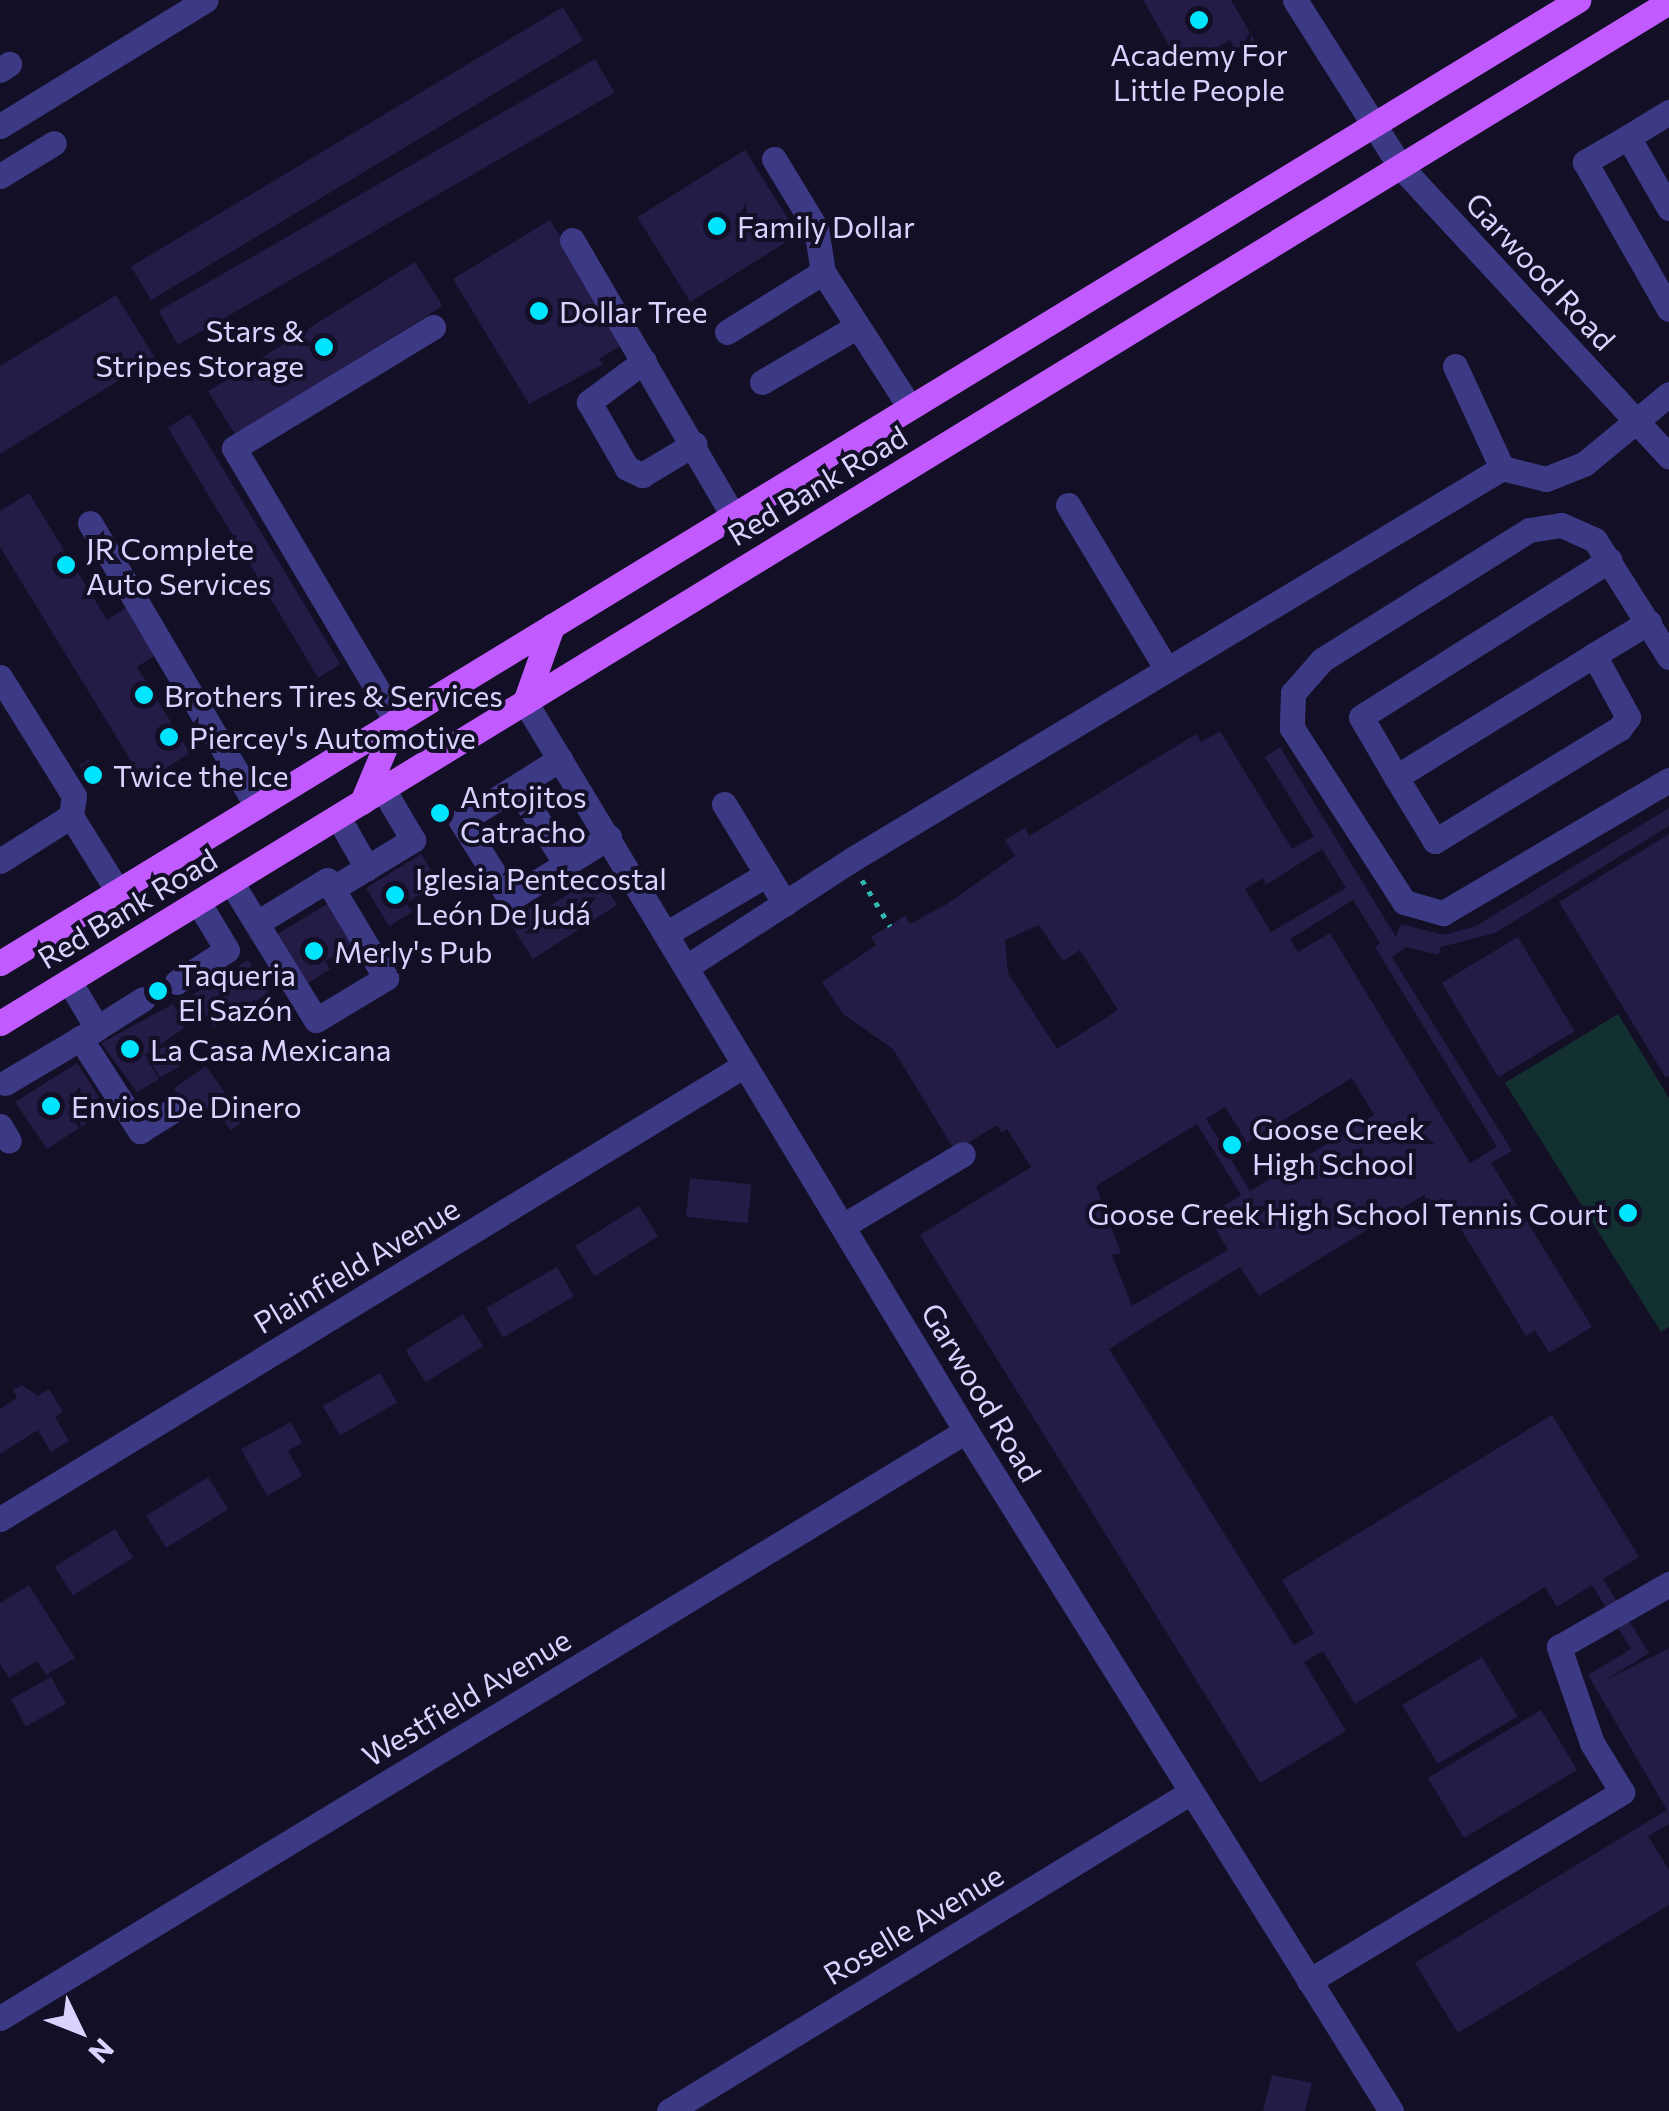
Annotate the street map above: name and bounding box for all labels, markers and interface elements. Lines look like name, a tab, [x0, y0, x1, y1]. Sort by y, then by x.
marker: Academy For Little People	[1188, 9, 1210, 31]
place label: Academy For Little People	[1110, 36, 1288, 106]
street label: Garwood Road	[1459, 185, 1623, 357]
place label: Family Dollar	[737, 208, 915, 244]
marker: Family Dollar	[706, 215, 728, 237]
place label: Dollar Tree	[559, 293, 708, 329]
marker: Dollar Tree	[528, 300, 550, 322]
place label: Stars & Stripes Storage	[95, 312, 304, 382]
marker: Stars & Stripes Storage	[313, 336, 335, 358]
street label: Red Bank Road	[721, 417, 913, 553]
place label: JR Complete Auto Services	[86, 530, 272, 600]
marker: JR Complete Auto Services	[55, 554, 77, 576]
place label: Brothers Tires & Services	[164, 677, 503, 713]
marker: Brothers Tires & Services	[133, 684, 155, 706]
place label: Piercey's Automotive	[189, 719, 476, 755]
marker: Piercey's Automotive	[158, 726, 180, 748]
place label: Twice the Ice	[113, 757, 289, 793]
marker: Twice the Ice	[82, 764, 104, 786]
place label: Antojitos Catracho	[460, 778, 587, 848]
marker: Antojitos Catracho	[429, 802, 451, 824]
street label: Red Bank Road	[31, 840, 223, 976]
place label: Iglesia Pentecostal León De Judá	[415, 860, 667, 930]
marker: Iglesia Pentecostal León De Judá	[384, 884, 406, 906]
place label: Merly's Pub	[334, 933, 492, 969]
marker: Merly's Pub	[303, 940, 325, 962]
place label: Taqueria El Sazón	[178, 956, 296, 1026]
marker: Taqueria El Sazón	[147, 980, 169, 1002]
place label: La Casa Mexicana	[150, 1031, 391, 1067]
marker: La Casa Mexicana	[119, 1038, 141, 1060]
place label: Envios De Dinero	[71, 1088, 302, 1124]
marker: Envios De Dinero	[40, 1095, 62, 1117]
place label: Goose Creek High School	[1252, 1110, 1425, 1180]
marker: Goose Creek High School	[1221, 1134, 1243, 1156]
street label: Plainfield Avenue	[247, 1190, 465, 1340]
place label: Goose Creek High School Tennis Court	[1088, 1195, 1608, 1231]
marker: Goose Creek High School Tennis Court	[1617, 1202, 1639, 1224]
street label: Garwood Road	[915, 1296, 1049, 1488]
street label: Westfield Avenue	[355, 1621, 577, 1773]
street label: Roselle Avenue	[817, 1856, 1009, 1992]
north arrow	[30, 1981, 130, 2081]
text: N	[82, 2032, 122, 2071]

